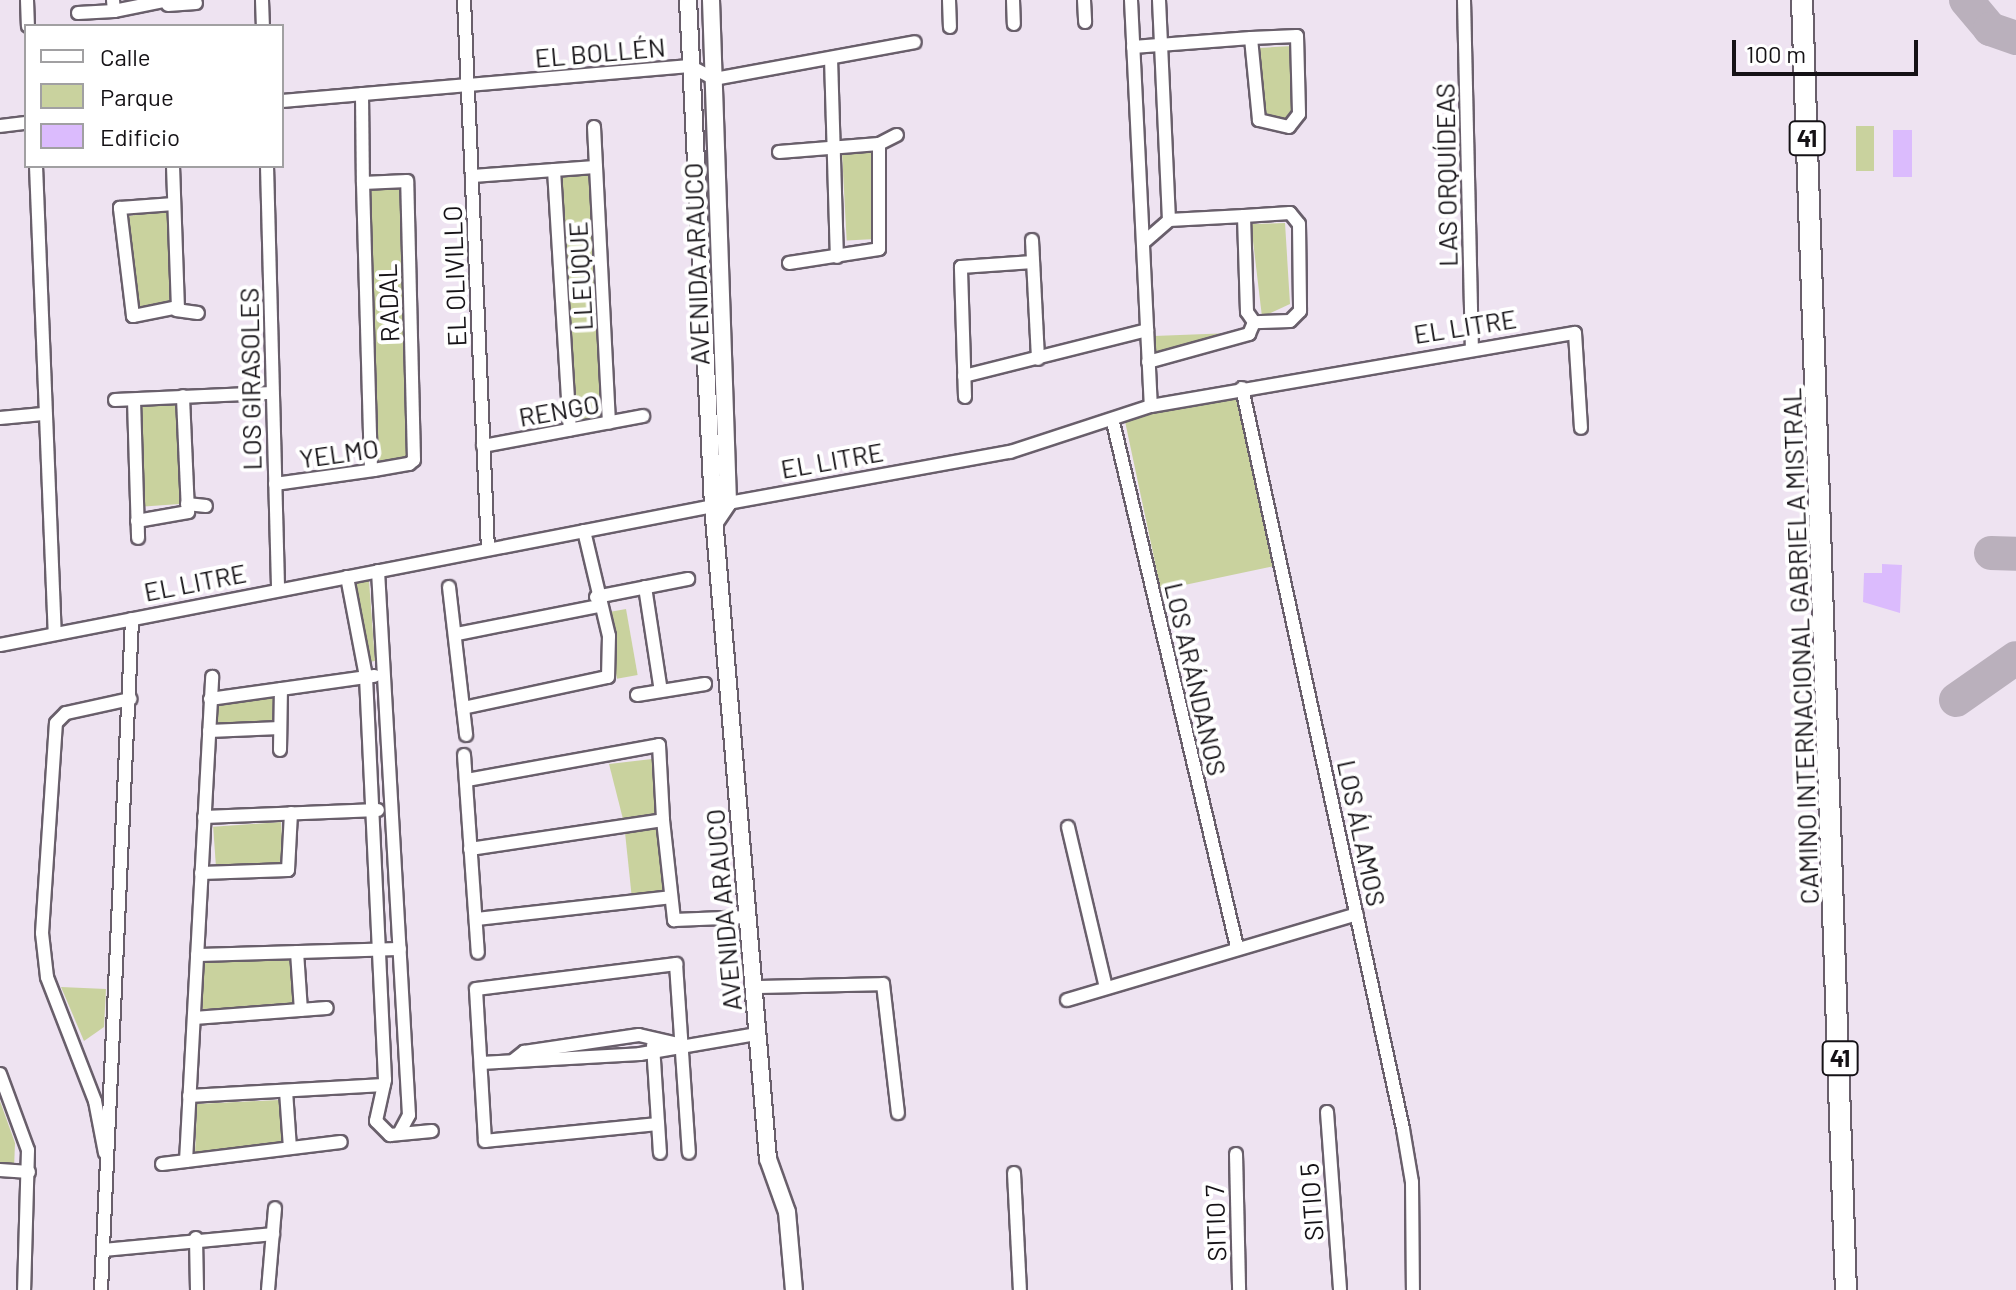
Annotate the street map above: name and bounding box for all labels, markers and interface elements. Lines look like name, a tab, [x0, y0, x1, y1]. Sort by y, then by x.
legend	[24, 24, 284, 168]
scale bar	[1736, 24, 1922, 74]
street label: EL BOLLÉN	[533, 31, 667, 73]
text: 100 m	[1746, 39, 1806, 68]
text: Calle	[100, 42, 151, 71]
text: Parque	[100, 82, 174, 111]
street label: LAS ORQUÍDEAS	[1429, 83, 1463, 267]
road number: 41	[1787, 118, 1827, 158]
text: Edificio	[100, 122, 180, 151]
street label: AVENIDA ARAUCO	[677, 162, 715, 366]
street label: EL OLIVILLO	[436, 205, 472, 347]
street label: LLEUQUE	[562, 221, 598, 331]
street label: RADAL	[371, 263, 405, 343]
street label: LOS GIRASOLES	[233, 287, 267, 471]
street label: EL LITRE	[1411, 302, 1519, 350]
street label: CAMINO INTERNACIONAL GABRIELA MISTRAL	[1775, 387, 1825, 905]
street label: RENGO	[516, 388, 602, 432]
street label: YELMO	[297, 432, 381, 474]
street label: EL LITRE	[778, 436, 886, 484]
street label: EL LITRE	[141, 557, 249, 607]
street label: LOS ARÁNDANOS	[1159, 579, 1233, 779]
street label: LOS ÁLAMOS	[1331, 757, 1393, 909]
street label: AVENIDA ARAUCO	[699, 808, 747, 1012]
road number: 41	[1820, 1038, 1860, 1078]
street label: SITIO 5	[1293, 1162, 1329, 1242]
street label: SITIO 7	[1198, 1184, 1232, 1262]

